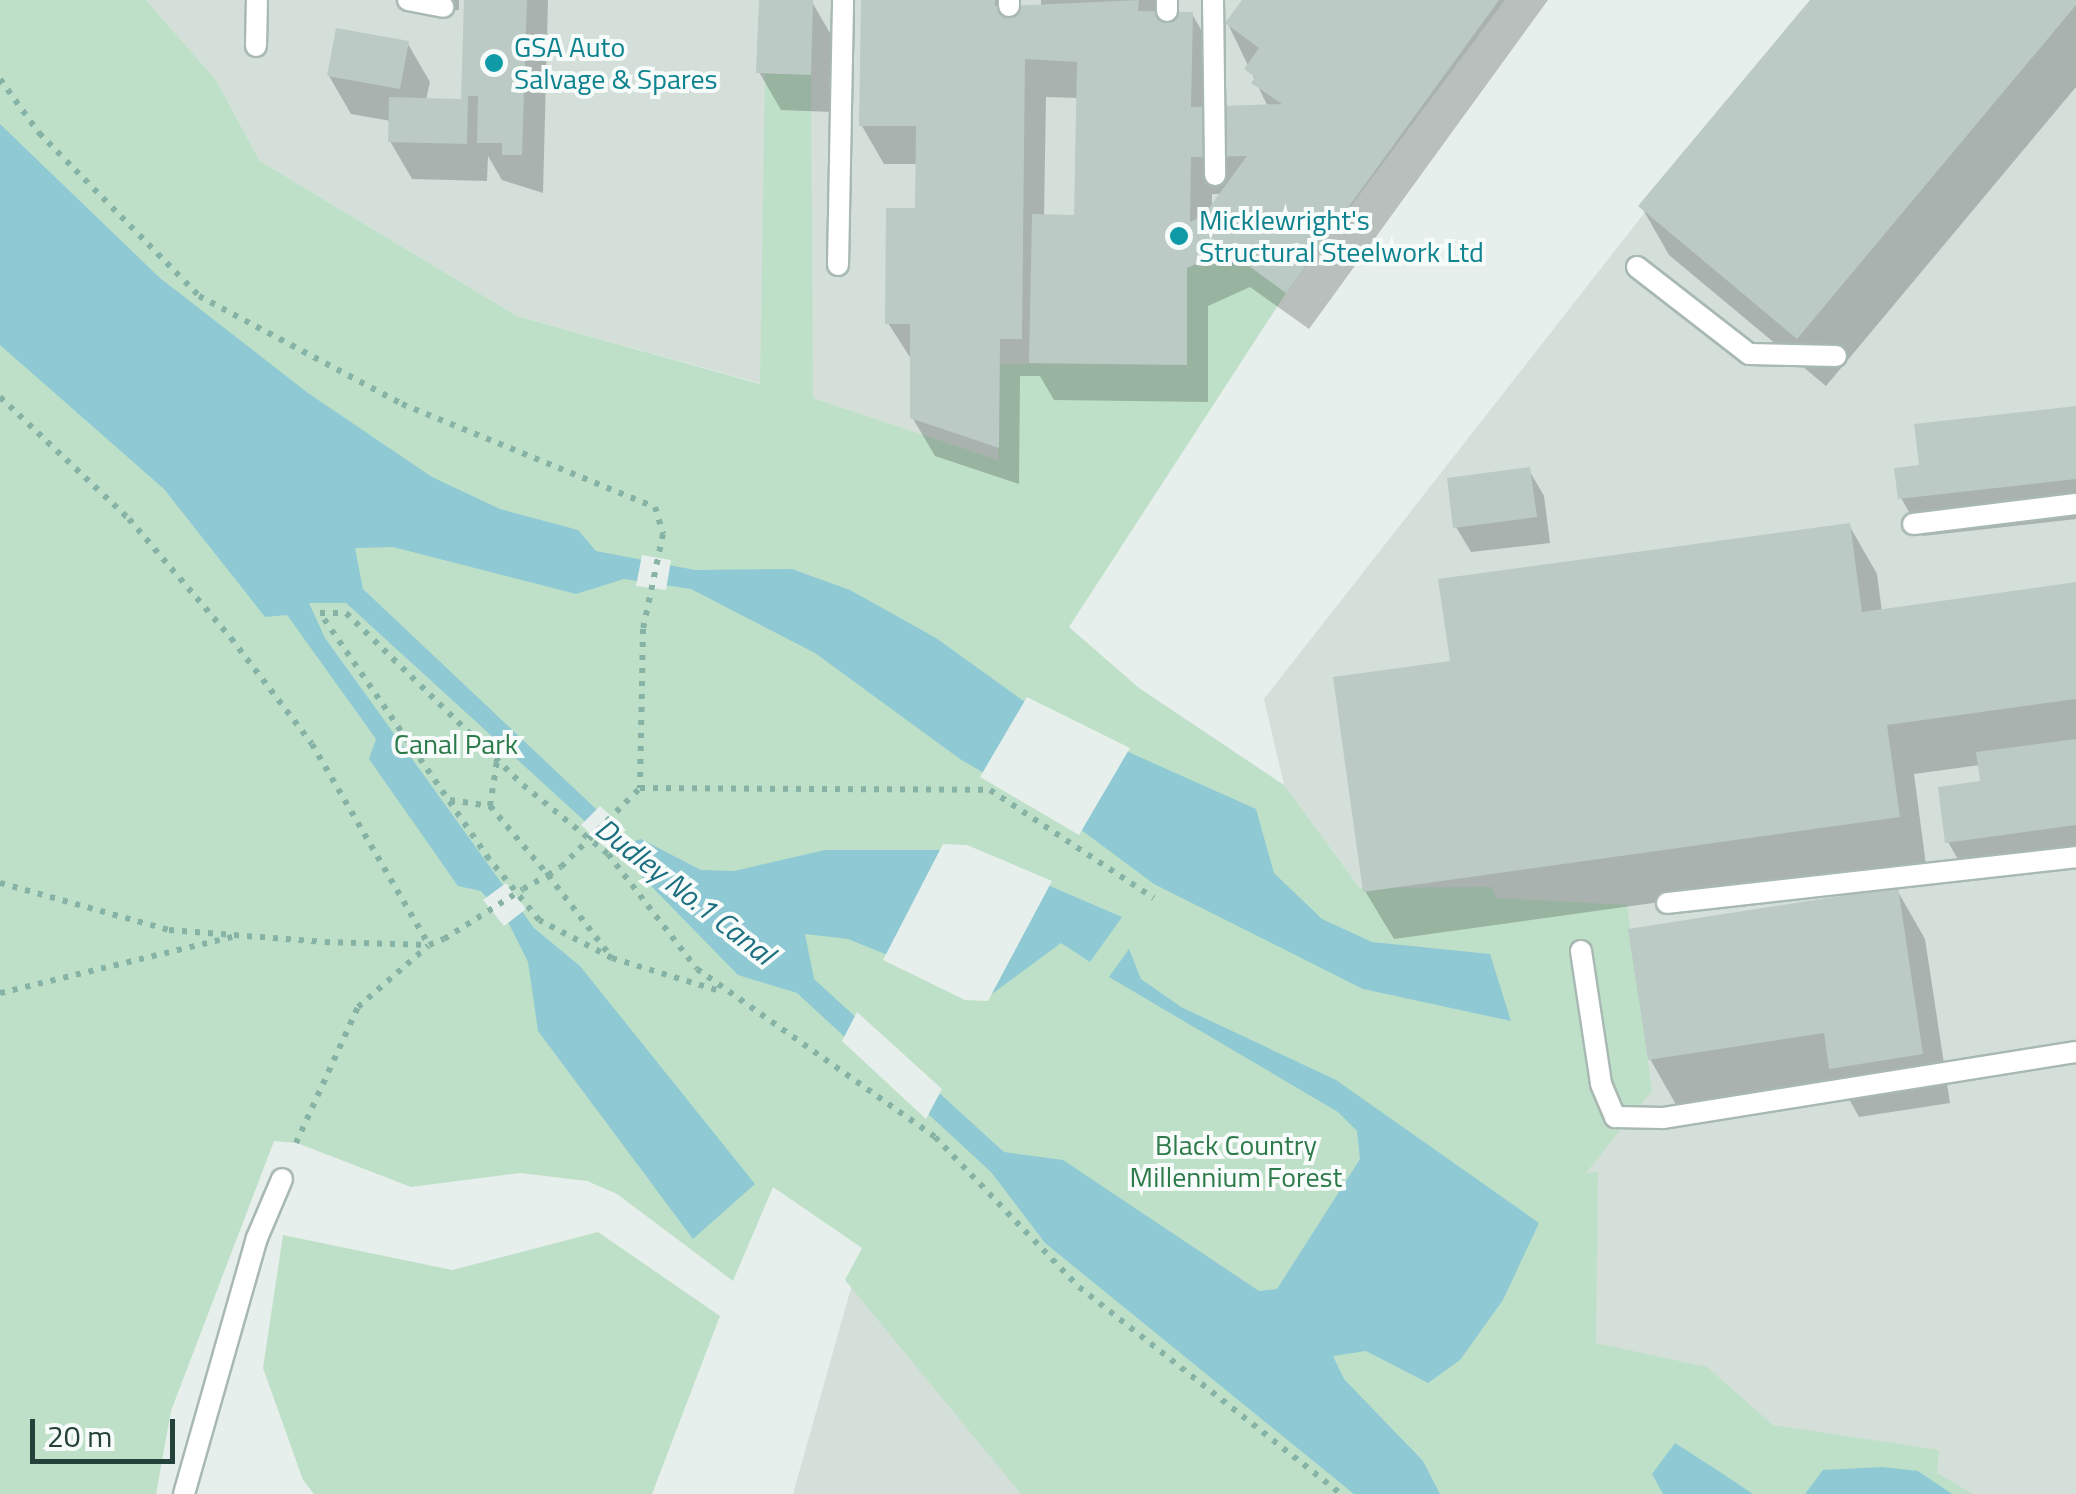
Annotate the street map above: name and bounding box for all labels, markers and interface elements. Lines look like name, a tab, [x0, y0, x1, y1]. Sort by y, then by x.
place label: GSA Auto Salvage & Spares	[514, 30, 718, 96]
marker: GSA Auto Salvage & Spares	[483, 52, 505, 74]
place label: Micklewright's Structural Steelwork Ltd	[1199, 203, 1484, 269]
marker: Micklewright's Structural Steelwork Ltd	[1168, 225, 1190, 247]
park label: Canal Park	[394, 727, 518, 761]
water label: Dudley No.1 Canal	[589, 810, 781, 972]
park label: Black Country Millennium Forest	[1130, 1128, 1342, 1194]
scale bar	[35, 1399, 180, 1461]
text: 20 m	[47, 1413, 112, 1459]

